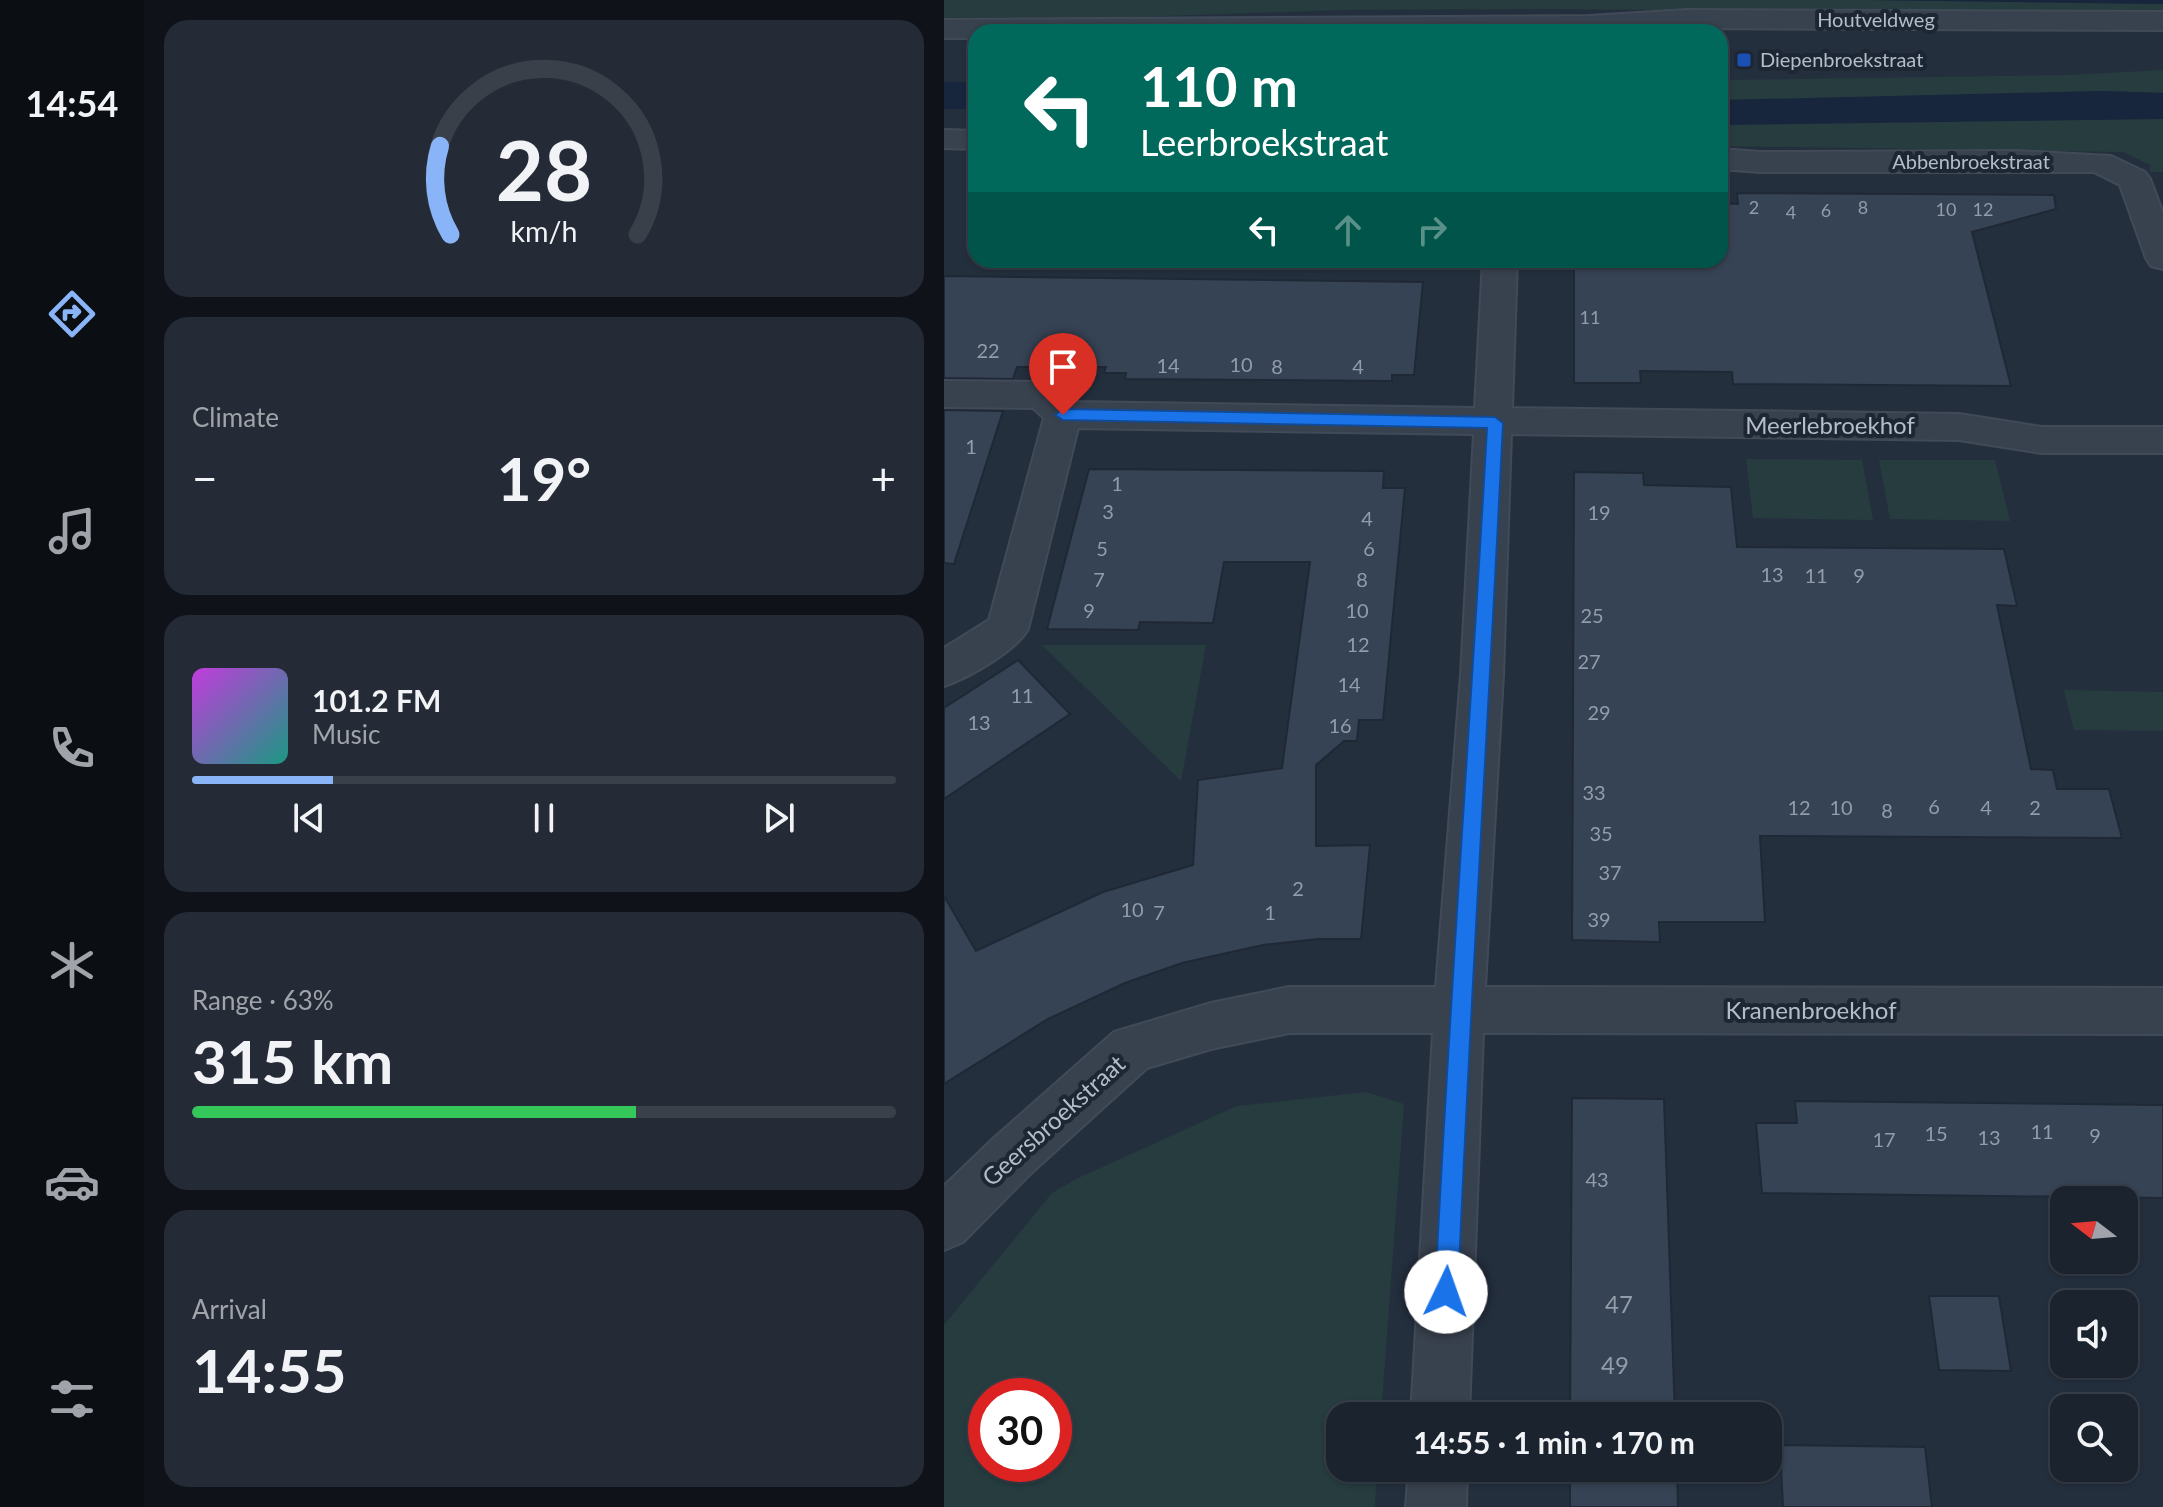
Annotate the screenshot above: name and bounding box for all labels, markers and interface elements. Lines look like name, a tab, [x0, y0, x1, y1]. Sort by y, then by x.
street label: Houtveldweg	[1817, 7, 1935, 31]
place label: Diepenbroekstraat	[1760, 47, 1923, 71]
marker: Diepenbroekstraat	[1735, 51, 1753, 69]
text: 110 m	[1140, 52, 1298, 119]
icon: left	[1008, 56, 1112, 160]
text: 14:54	[26, 81, 118, 125]
text: 28	[496, 118, 592, 218]
text: Leerbroekstraat	[1140, 120, 1388, 164]
street label: Abbenbroekstraat	[1892, 149, 2050, 173]
house number: 2	[1749, 196, 1759, 218]
house number: 8	[1858, 196, 1868, 218]
house number: 10	[1936, 198, 1956, 220]
house number: 12	[1973, 198, 1993, 220]
house number: 6	[1821, 199, 1831, 221]
house number: 4	[1786, 201, 1796, 223]
icon: left	[1242, 208, 1286, 252]
icon: ahead	[1326, 208, 1370, 252]
icon: right	[1410, 208, 1454, 252]
text: km/h	[511, 214, 577, 248]
icon: directions	[44, 286, 100, 342]
house number: 11	[1580, 306, 1600, 328]
pin	[1029, 333, 1097, 415]
house number: 22	[976, 338, 1000, 362]
icon: arrive	[1041, 345, 1085, 389]
house number: 10	[1229, 352, 1253, 376]
house number: 14	[1156, 353, 1180, 377]
house number: 8	[1271, 354, 1283, 378]
house number: 4	[1352, 354, 1364, 378]
text: Climate	[192, 401, 279, 433]
street label: Meerlebroekhof	[1745, 410, 1915, 439]
house number: 1	[965, 434, 977, 458]
text: 19°	[497, 442, 591, 514]
text: −	[192, 452, 218, 504]
text: +	[870, 452, 896, 504]
house number: 1	[1111, 471, 1123, 495]
house number: 3	[1102, 499, 1114, 523]
house number: 19	[1587, 500, 1611, 524]
icon: music	[44, 503, 100, 559]
house number: 4	[1361, 506, 1373, 530]
house number: 5	[1096, 536, 1108, 560]
house number: 6	[1363, 536, 1375, 560]
house number: 13	[1760, 562, 1784, 586]
house number: 11	[1804, 563, 1828, 587]
house number: 9	[1853, 563, 1865, 587]
house number: 7	[1093, 567, 1105, 591]
house number: 8	[1356, 567, 1368, 591]
house number: 9	[1083, 598, 1095, 622]
house number: 10	[1345, 598, 1369, 622]
house number: 25	[1580, 603, 1604, 627]
house number: 12	[1346, 632, 1370, 656]
house number: 27	[1577, 649, 1601, 673]
house number: 14	[1337, 672, 1361, 696]
text: 101.2 FM	[312, 682, 441, 718]
house number: 11	[1010, 683, 1034, 707]
house number: 29	[1587, 700, 1611, 724]
house number: 13	[967, 710, 991, 734]
house number: 16	[1328, 713, 1352, 737]
text: Music	[312, 718, 380, 750]
icon: phone	[44, 720, 100, 776]
house number: 33	[1582, 780, 1606, 804]
house number: 6	[1928, 794, 1940, 818]
house number: 12	[1787, 795, 1811, 819]
house number: 10	[1829, 795, 1853, 819]
house number: 4	[1980, 795, 1992, 819]
house number: 2	[2029, 795, 2041, 819]
icon: previous	[287, 796, 331, 840]
icon: pause	[522, 796, 566, 840]
icon: next	[757, 796, 801, 840]
house number: 8	[1881, 798, 1893, 822]
house number: 35	[1589, 821, 1613, 845]
house number: 37	[1598, 860, 1622, 884]
house number: 2	[1292, 876, 1304, 900]
house number: 10	[1120, 897, 1144, 921]
house number: 7	[1153, 900, 1165, 924]
house number: 1	[1264, 900, 1276, 924]
house number: 39	[1587, 907, 1611, 931]
icon: climate	[44, 937, 100, 993]
text: Range · 63%	[192, 984, 334, 1016]
street label: Kranenbroekhof	[1725, 995, 1897, 1024]
text: 315 km	[192, 1025, 393, 1097]
street label: Geersbroekstraat	[976, 1048, 1131, 1191]
house number: 11	[2030, 1119, 2054, 1143]
house number: 15	[1924, 1121, 1948, 1145]
house number: 9	[2089, 1123, 2101, 1147]
house number: 13	[1977, 1125, 2001, 1149]
house number: 17	[1872, 1127, 1896, 1151]
icon: car	[44, 1154, 100, 1210]
house number: 43	[1585, 1167, 1609, 1191]
north arrow	[2050, 1186, 2138, 1274]
map controls	[2050, 1186, 2138, 1482]
position arrow	[1404, 1250, 1488, 1334]
house number: 47	[1605, 1289, 1633, 1318]
button: sound	[2050, 1290, 2138, 1378]
text: Arrival	[192, 1293, 267, 1325]
text: 14:55	[192, 1334, 347, 1406]
house number: 49	[1601, 1350, 1629, 1379]
icon: filters	[44, 1371, 100, 1427]
speed limit sign: 30	[968, 1378, 1072, 1482]
button: search	[2050, 1394, 2138, 1482]
text: 14:55 · 1 min · 170 m	[1413, 1424, 1695, 1460]

